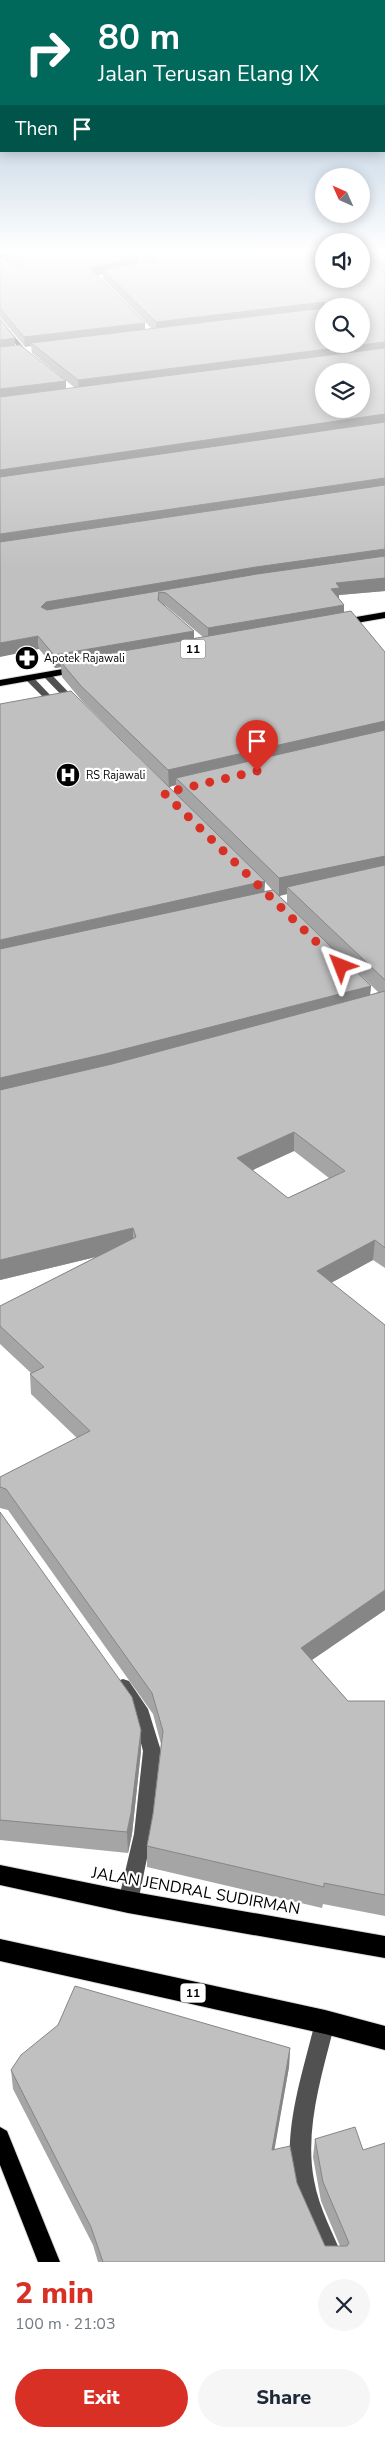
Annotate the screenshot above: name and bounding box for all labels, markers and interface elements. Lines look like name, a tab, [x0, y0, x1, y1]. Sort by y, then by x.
text: 80 m	[98, 14, 180, 61]
icon: right	[15, 20, 80, 85]
text: Jalan Terusan Elang IX	[98, 59, 319, 89]
icon: arrive	[68, 115, 96, 143]
text: Then	[15, 116, 58, 142]
north arrow	[315, 168, 370, 222]
map controls	[315, 168, 370, 418]
button: sound	[315, 233, 370, 288]
button: search	[315, 298, 370, 353]
button: layers	[315, 363, 370, 418]
road number: 11	[180, 640, 206, 659]
pharmacy icon: Apotek Rajawali	[14, 645, 40, 671]
place label: Apotek Rajawali	[44, 651, 125, 666]
pin	[236, 720, 278, 771]
icon: arrive	[243, 727, 271, 755]
hospital icon: RS Rajawali	[55, 762, 81, 788]
place label: RS Rajawali	[86, 768, 145, 783]
position arrow	[314, 939, 366, 991]
street label: JALAN JENDRAL SUDIRMAN	[89, 1862, 302, 1920]
road number: 11	[180, 1984, 206, 2002]
text: 2 min	[15, 2273, 94, 2314]
button: close	[318, 2279, 370, 2331]
text: 100 m · 21:03	[15, 2313, 116, 2335]
button: Exit	[15, 2369, 188, 2427]
button: Share	[198, 2369, 370, 2427]

